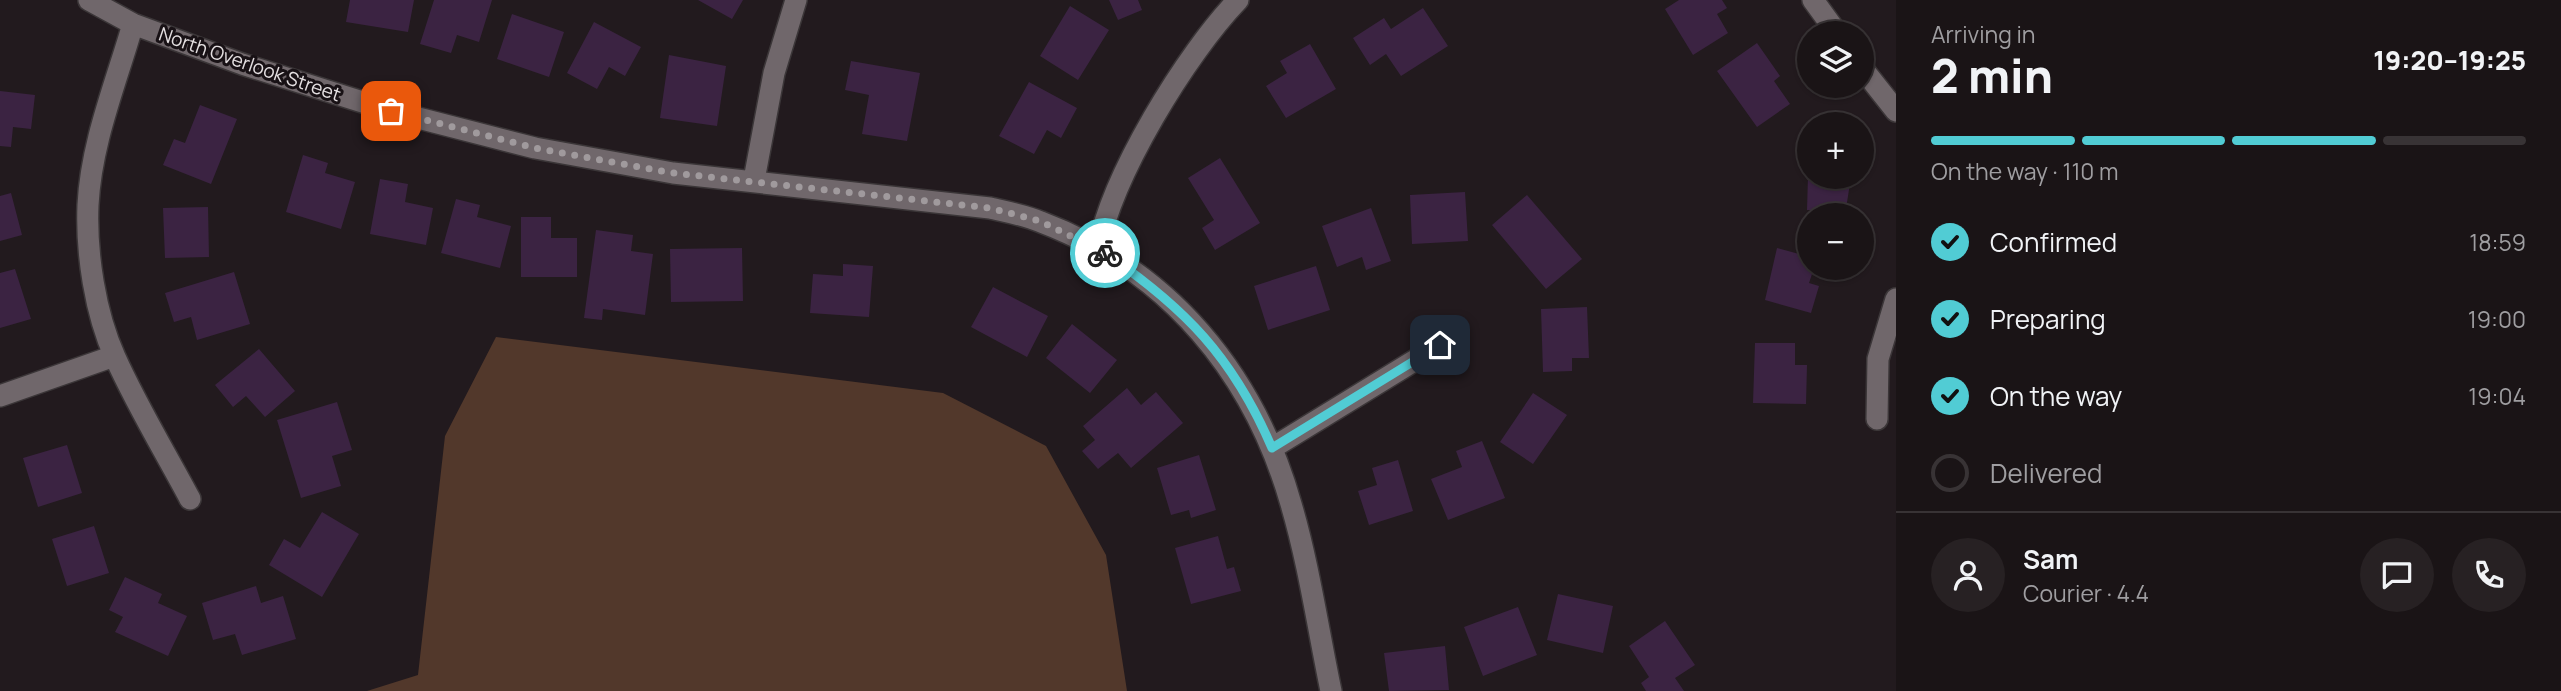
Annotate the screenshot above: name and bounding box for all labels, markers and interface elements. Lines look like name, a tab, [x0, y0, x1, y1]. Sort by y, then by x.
text: Arriving in	[1931, 18, 2036, 50]
street label: North Overlook Street	[156, 21, 344, 107]
map controls	[1797, 21, 1874, 280]
button: layers	[1797, 21, 1874, 98]
text: 19:20–19:25	[2373, 42, 2526, 78]
text: 2 min	[1931, 44, 2053, 107]
pin	[361, 81, 421, 141]
icon: bag	[372, 92, 410, 130]
button: +	[1797, 112, 1874, 189]
text: On the way · 110 m	[1931, 155, 2118, 187]
button: −	[1797, 203, 1874, 280]
courier	[1070, 218, 1140, 288]
icon: check	[1931, 223, 1969, 261]
text: Confirmed	[1990, 224, 2117, 260]
text: 18:59	[2469, 226, 2526, 258]
icon: bike	[1086, 234, 1124, 272]
icon: check	[1931, 300, 1969, 338]
text: Preparing	[1990, 301, 2106, 337]
text: 19:00	[2468, 303, 2526, 335]
pin	[1410, 315, 1470, 375]
icon: home	[1421, 326, 1459, 364]
icon: check	[1931, 377, 1969, 415]
text: On the way	[1990, 378, 2122, 414]
text: 19:04	[2468, 380, 2526, 412]
text: Delivered	[1990, 455, 2102, 491]
button: person	[1931, 538, 2005, 612]
button: chat	[2360, 538, 2434, 612]
button: phone	[2452, 538, 2526, 612]
text: Sam	[2023, 541, 2078, 577]
text: Courier · 4.4	[2023, 577, 2149, 609]

